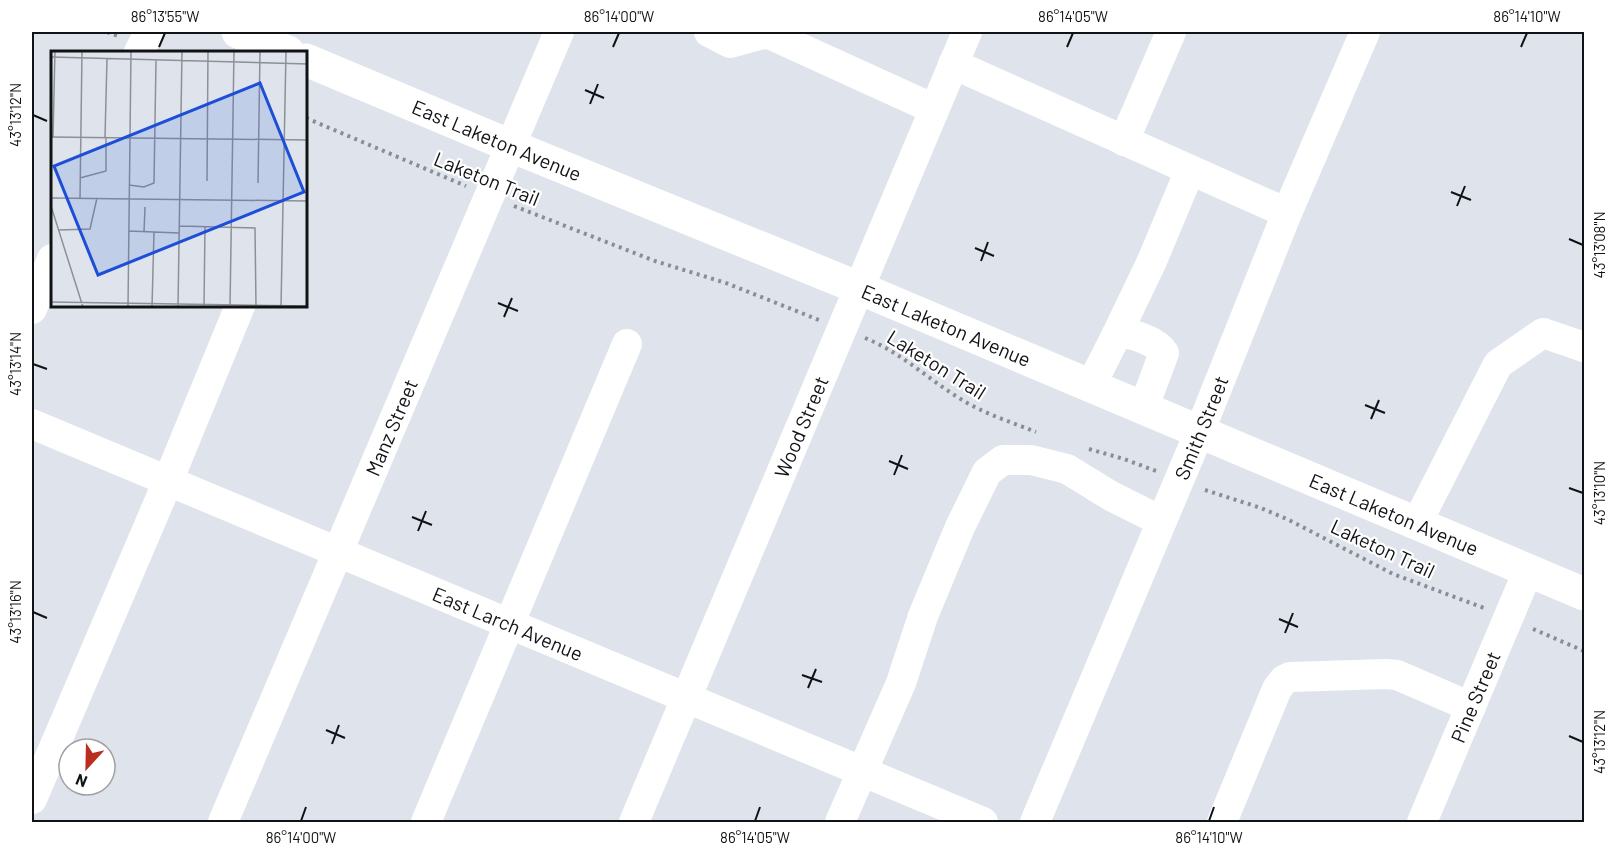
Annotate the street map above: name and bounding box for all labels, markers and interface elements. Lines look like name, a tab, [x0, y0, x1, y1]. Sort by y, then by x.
text: 86°13'55"W	[131, 7, 199, 25]
text: 86°14'00"W	[584, 7, 654, 25]
text: 86°14'05"W	[1038, 7, 1108, 25]
text: 86°14'10"W	[1493, 7, 1561, 25]
inset map	[51, 51, 308, 308]
text: 43°13'12"N	[6, 83, 24, 147]
street label: East Laketon Avenue	[409, 94, 585, 186]
street label: Laketon Trail	[431, 146, 543, 210]
text: 43°13'08"N	[1590, 211, 1608, 279]
street label: East Laketon Avenue	[858, 279, 1035, 371]
street label: Laketon Trail	[883, 324, 991, 404]
text: 43°13'14"N	[6, 332, 24, 396]
street label: Wood Street	[769, 372, 833, 481]
street label: Smith Street	[1169, 372, 1233, 483]
street label: Manz Street	[360, 375, 422, 479]
text: 43°13'10"N	[1590, 461, 1608, 525]
street label: East Laketon Avenue	[1306, 468, 1482, 560]
street label: Laketon Trail	[1327, 513, 1439, 583]
text: 43°13'16"N	[6, 580, 24, 644]
street label: East Larch Avenue	[429, 581, 587, 665]
street label: Pine Street	[1445, 647, 1505, 746]
text: 43°13'12"N	[1590, 710, 1608, 774]
north arrow	[57, 737, 117, 797]
text: N	[73, 771, 90, 792]
text: 86°14'00"W	[266, 828, 336, 846]
text: 86°14'05"W	[720, 828, 790, 846]
text: 86°14'10"W	[1175, 828, 1243, 846]

